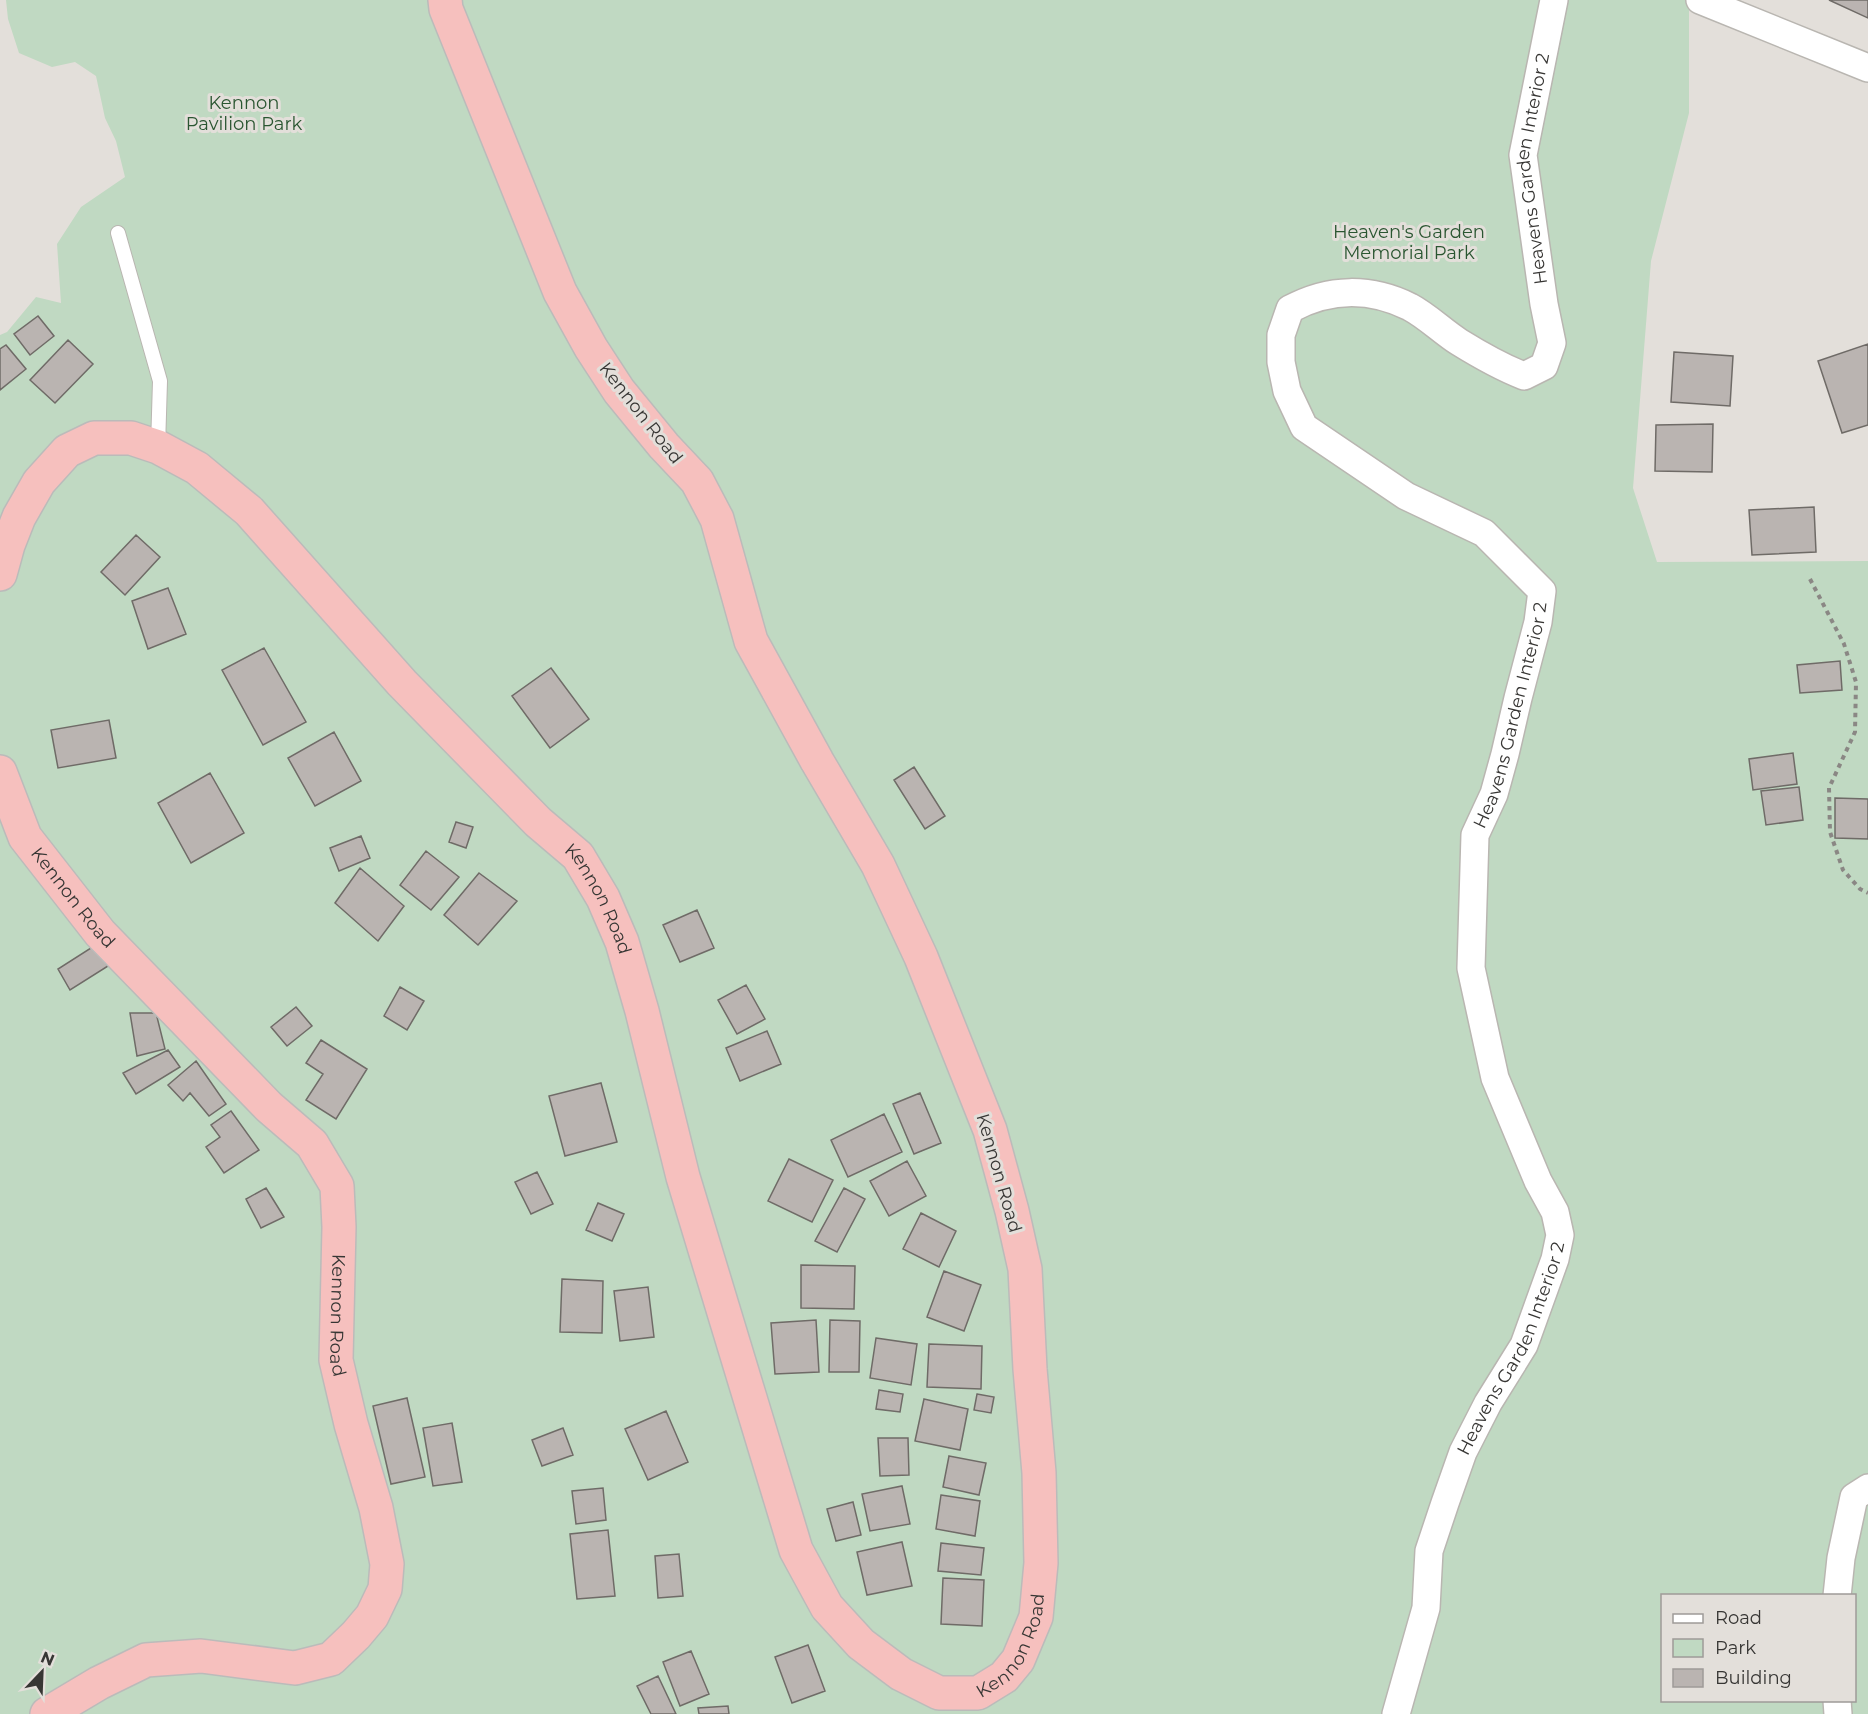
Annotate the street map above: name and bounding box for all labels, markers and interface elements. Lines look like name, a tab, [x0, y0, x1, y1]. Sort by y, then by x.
street label: Heavens Garden Interior 2	[1511, 51, 1554, 286]
park label: Kennon Pavilion Park	[186, 92, 303, 135]
park label: Heaven's Garden Memorial Park	[1333, 221, 1485, 264]
street label: Kennon Road	[595, 358, 687, 468]
street label: Heavens Garden Interior 2	[1469, 601, 1551, 832]
street label: Kennon Road	[560, 839, 636, 957]
street label: Kennon Road	[26, 843, 120, 953]
street label: Kennon Road	[972, 1111, 1026, 1235]
street label: Heavens Garden Interior 2	[1452, 1240, 1569, 1459]
street label: Kennon Road	[325, 1254, 351, 1379]
street label: Kennon Road	[972, 1592, 1049, 1702]
legend	[1661, 1594, 1856, 1702]
text: Road	[1715, 1607, 1762, 1629]
text: Park	[1715, 1637, 1756, 1659]
north arrow	[12, 1642, 72, 1702]
text: N	[38, 1647, 57, 1670]
text: Building	[1715, 1667, 1792, 1689]

